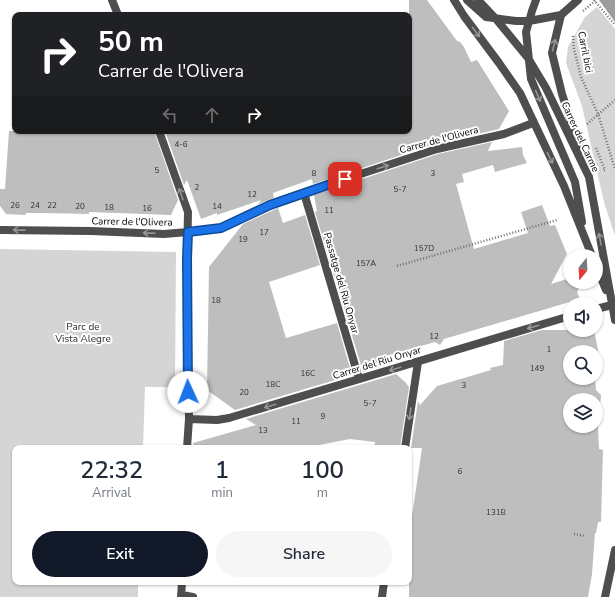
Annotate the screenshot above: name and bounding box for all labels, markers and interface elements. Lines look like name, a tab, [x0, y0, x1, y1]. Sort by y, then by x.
text: 50 m	[98, 23, 164, 61]
one-way arrow	[472, 27, 480, 38]
icon: right	[32, 28, 84, 80]
street label: Carril bici	[574, 30, 596, 74]
one-way arrow	[551, 39, 559, 52]
text: Carrer de l'Olivera	[98, 59, 244, 83]
one-way arrow	[535, 89, 542, 101]
street label: Carrer del Carme	[558, 99, 602, 175]
icon: left	[159, 104, 181, 126]
icon: ahead	[201, 104, 223, 126]
icon: right	[243, 104, 265, 126]
street label: Carrer de l'Olivera	[398, 123, 480, 157]
house number: 4-6	[175, 139, 188, 150]
one-way arrow	[547, 152, 555, 164]
pin	[328, 162, 362, 196]
one-way arrow	[377, 162, 389, 170]
house number: 5	[155, 165, 160, 176]
house number: 8	[312, 168, 317, 179]
icon: arrive	[334, 168, 356, 190]
house number: 3	[431, 168, 436, 179]
house number: 2	[195, 182, 200, 193]
house number: 5-7	[394, 184, 407, 195]
one-way arrow	[177, 189, 185, 201]
house number: 12	[247, 189, 257, 200]
house number: 26	[10, 200, 20, 211]
house number: 24	[30, 200, 40, 211]
house number: 22	[47, 200, 57, 211]
house number: 20	[75, 201, 85, 212]
house number: 14	[212, 201, 222, 212]
house number: 18	[104, 202, 114, 213]
house number: 16	[142, 203, 152, 214]
house number: 11	[324, 205, 334, 216]
street label: Carrer de l'Olivera	[91, 214, 173, 230]
one-way arrow	[13, 226, 26, 234]
house number: 17	[259, 227, 269, 238]
one-way arrow	[143, 229, 156, 237]
street label: Passatge del Riu Onyar	[320, 231, 362, 336]
one-way arrow	[596, 233, 604, 246]
house number: 19	[238, 234, 248, 245]
house number: 157D	[414, 243, 434, 254]
north arrow	[563, 249, 603, 289]
map controls	[563, 249, 603, 433]
house number: 157A	[356, 258, 376, 269]
house number: 18	[211, 295, 221, 306]
button: sound	[563, 297, 603, 337]
park label: Parc de Vista Alegre	[54, 320, 111, 346]
one-way arrow	[526, 324, 539, 332]
house number: 12	[429, 331, 439, 342]
street label: Carrer del Riu Onyar	[331, 343, 423, 383]
house number: 1	[547, 344, 552, 355]
button: search	[563, 345, 603, 385]
house number: 149	[530, 363, 544, 374]
one-way arrow	[388, 366, 401, 373]
house number: 16C	[301, 368, 316, 379]
position arrow	[167, 371, 209, 413]
house number: 18C	[266, 379, 281, 390]
house number: 3	[462, 380, 467, 391]
house number: 20	[239, 387, 249, 398]
button: layers	[563, 393, 603, 433]
house number: 5-7	[364, 398, 377, 409]
one-way arrow	[264, 403, 277, 410]
one-way arrow	[406, 407, 414, 420]
house number: 9	[321, 411, 326, 422]
house number: 11	[291, 416, 301, 427]
house number: 13	[258, 425, 268, 436]
text: 22:32	[80, 454, 143, 486]
text: 1	[215, 454, 229, 486]
text: 100	[301, 454, 344, 486]
house number: 6	[458, 466, 463, 477]
text: Arrival	[92, 484, 131, 502]
text: min	[211, 484, 233, 502]
text: m	[317, 484, 328, 502]
house number: 131B	[486, 507, 506, 518]
button: Exit	[32, 531, 208, 577]
button: Share	[216, 531, 392, 577]

